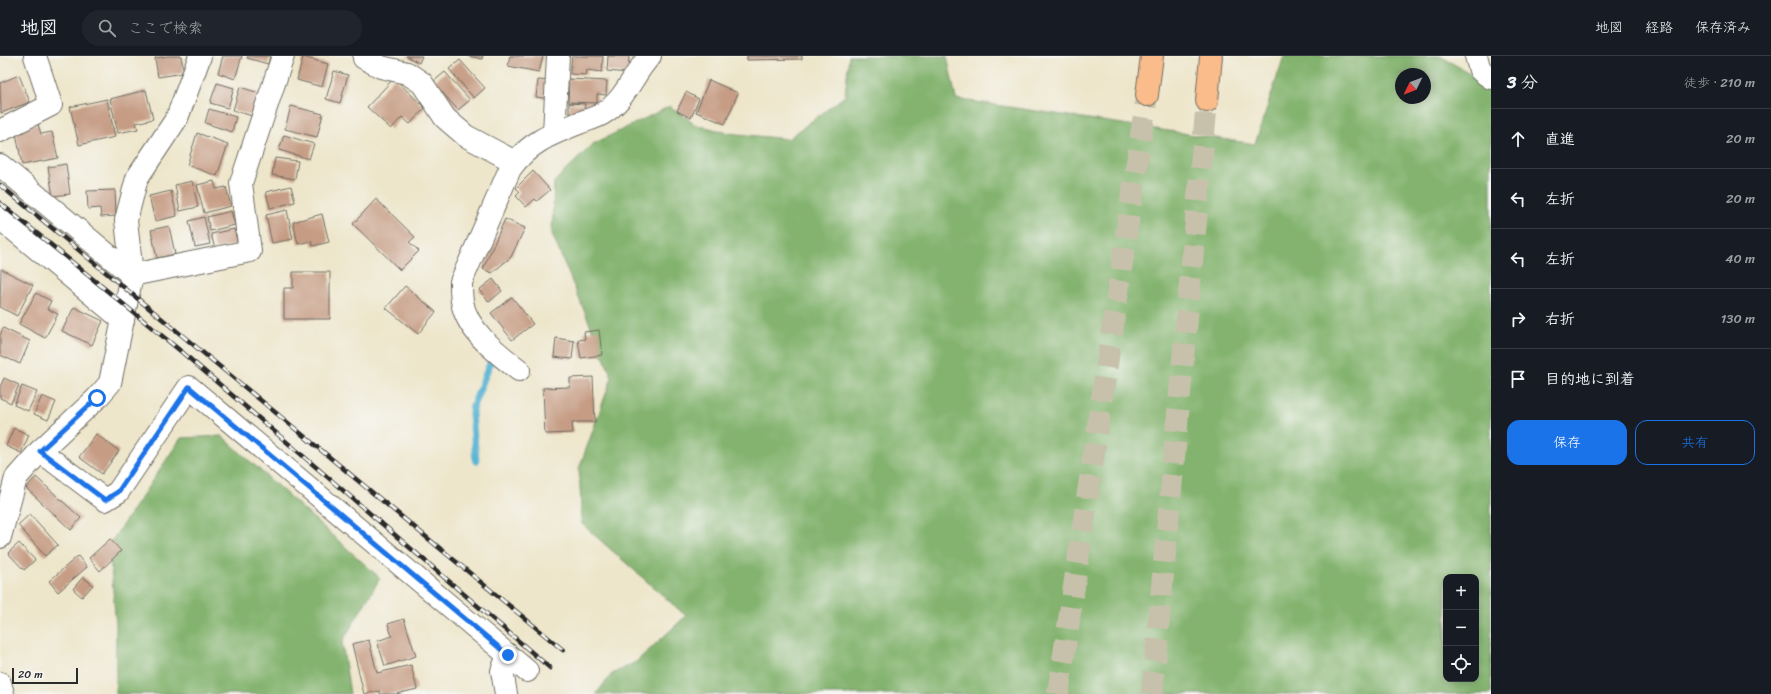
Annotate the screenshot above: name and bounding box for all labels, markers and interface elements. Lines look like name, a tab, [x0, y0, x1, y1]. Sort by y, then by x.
search box	[82, 10, 362, 46]
text: 地図	[20, 11, 58, 44]
text: ここで検索	[128, 15, 203, 41]
text: 地図	[1595, 15, 1623, 40]
text: 経路	[1645, 15, 1673, 40]
text: 保存済み	[1695, 15, 1751, 40]
icon: search	[96, 17, 118, 39]
text: 3 分	[1507, 67, 1538, 97]
north arrow	[1395, 68, 1431, 104]
text: 徒歩 · 210 m	[1684, 71, 1755, 94]
text: 直進	[1545, 126, 1575, 152]
text: 20 m	[1726, 127, 1755, 150]
icon: ahead	[1507, 128, 1529, 150]
text: 左折	[1545, 186, 1575, 212]
text: 20 m	[1726, 187, 1755, 210]
icon: left	[1507, 188, 1529, 210]
text: 左折	[1545, 246, 1575, 272]
text: 40 m	[1725, 247, 1755, 270]
icon: left	[1507, 248, 1529, 270]
text: 右折	[1545, 306, 1575, 332]
text: 130 m	[1721, 307, 1755, 330]
icon: right	[1507, 308, 1529, 330]
text: 目的地に到着	[1545, 366, 1635, 392]
icon: arrive	[1507, 368, 1529, 390]
route start	[88, 389, 106, 407]
button: 保存	[1507, 420, 1627, 465]
button: 共有	[1635, 420, 1755, 465]
map controls	[1443, 574, 1479, 682]
button: +	[1443, 574, 1479, 610]
button: −	[1443, 610, 1479, 646]
route end	[499, 646, 517, 664]
button: locate	[1443, 646, 1479, 682]
text: 20 m	[18, 665, 43, 684]
scale bar	[12, 666, 78, 685]

